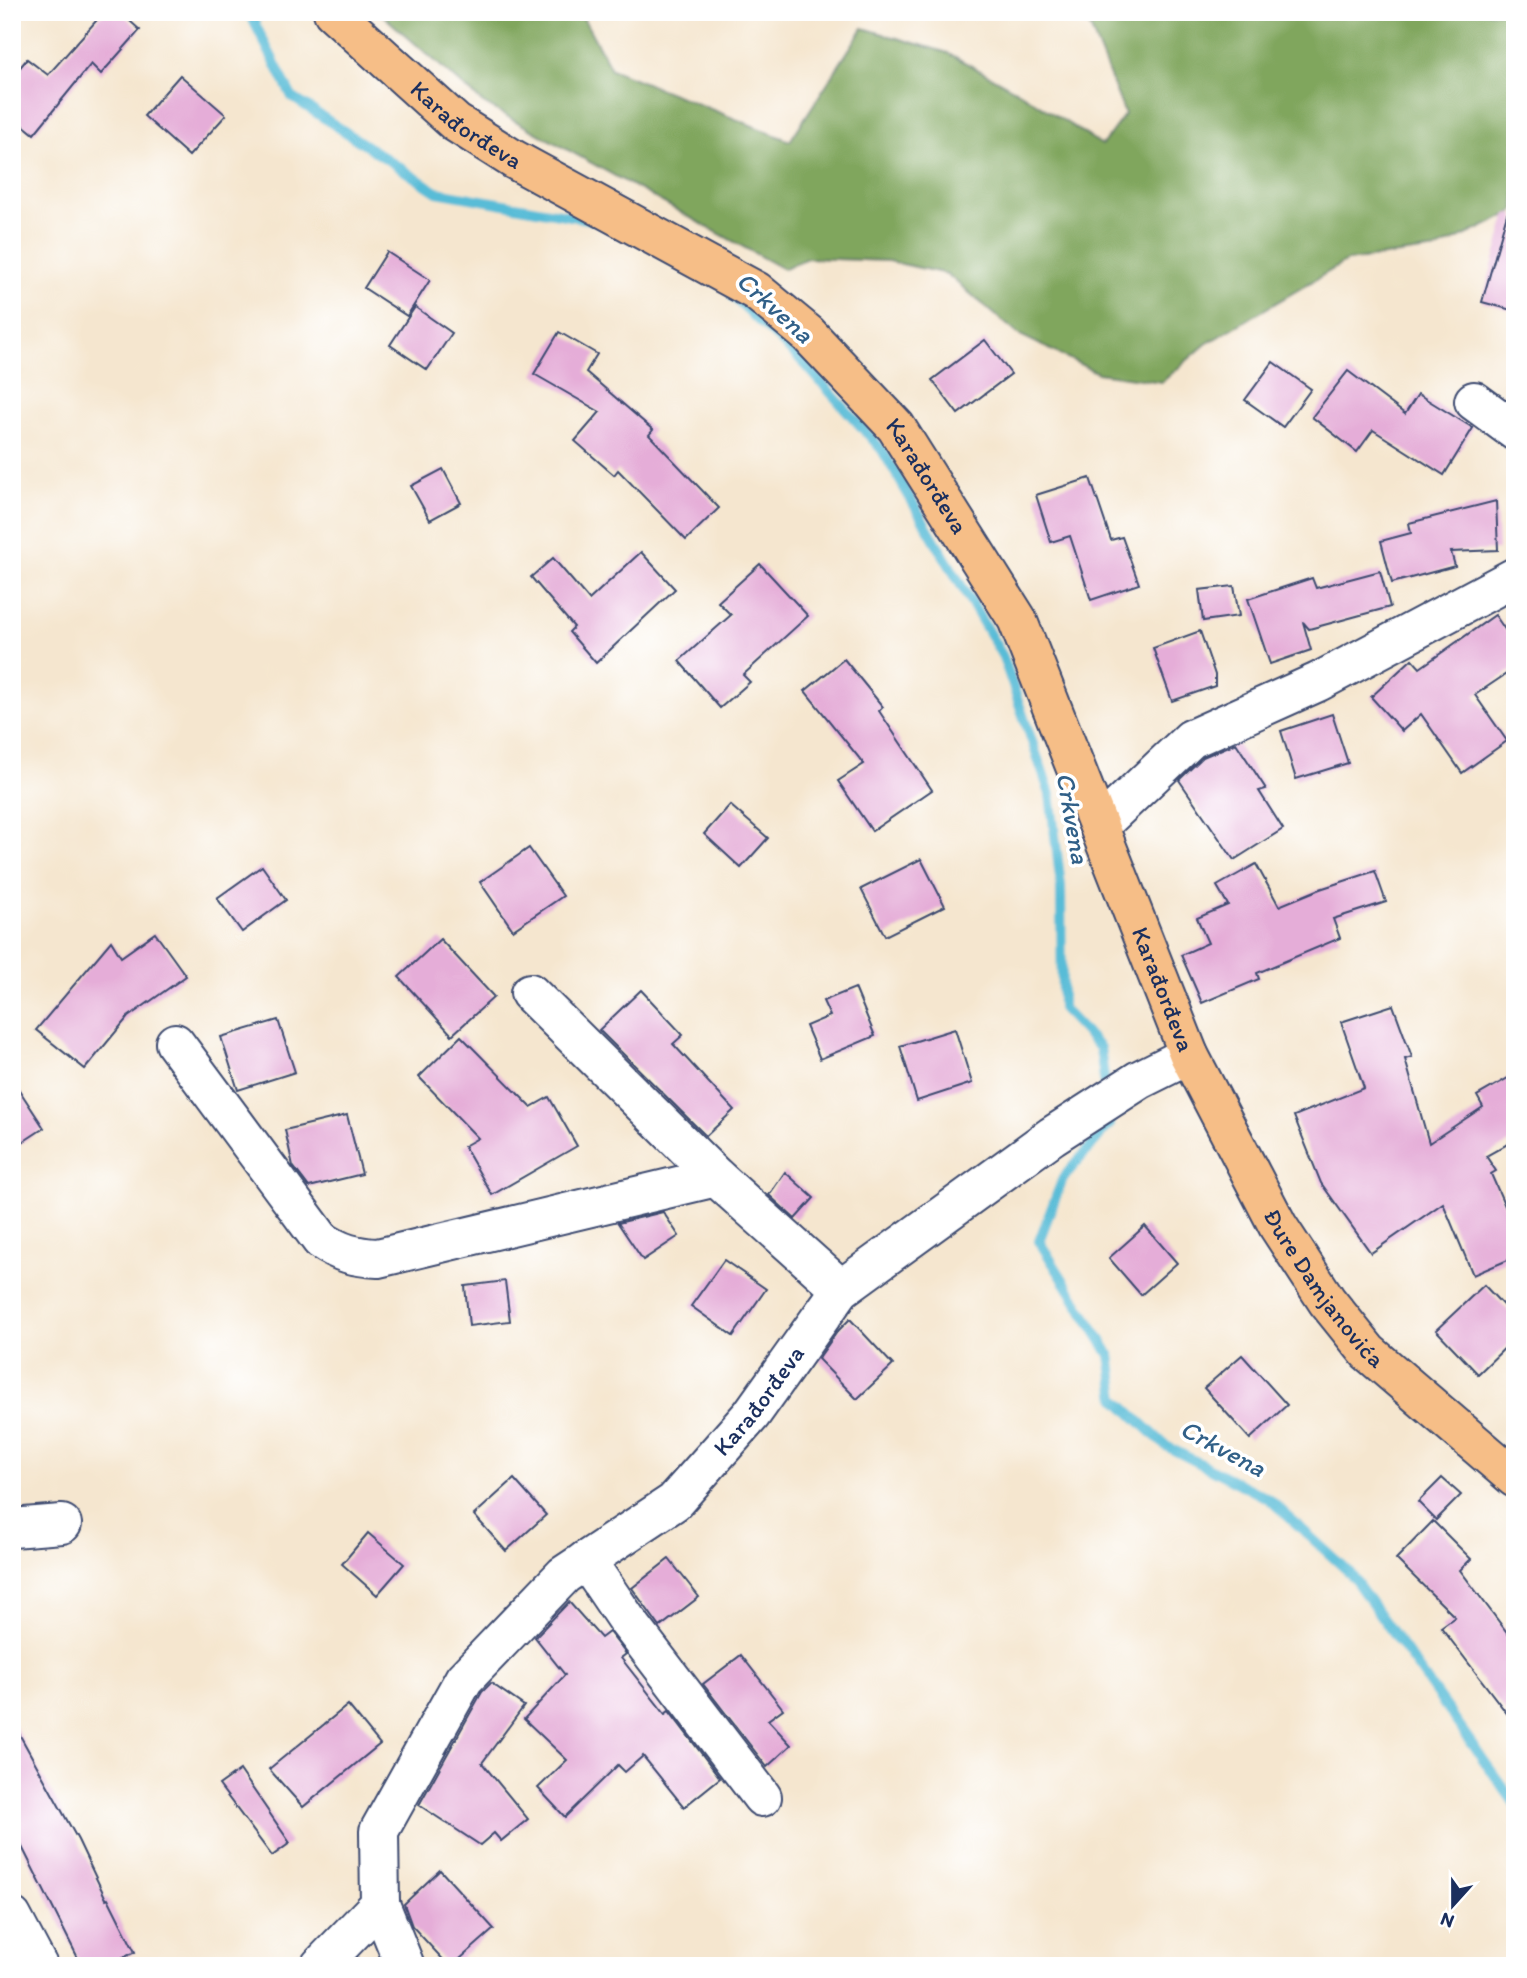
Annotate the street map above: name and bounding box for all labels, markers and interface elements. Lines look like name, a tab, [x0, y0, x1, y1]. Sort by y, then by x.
street label: Karađorđeva	[405, 74, 527, 175]
water label: Crkvena	[730, 264, 821, 350]
street label: Karađorđeva	[880, 411, 975, 539]
water label: Crkvena	[1049, 770, 1097, 867]
street label: Karađorđeva	[1126, 923, 1201, 1056]
street label: Đure Damjanovića	[1258, 1204, 1391, 1374]
street label: Karađorđeva	[707, 1340, 810, 1461]
water label: Crkvena	[1175, 1412, 1272, 1484]
north arrow	[1418, 1870, 1488, 1940]
text: N	[1437, 1907, 1457, 1933]

